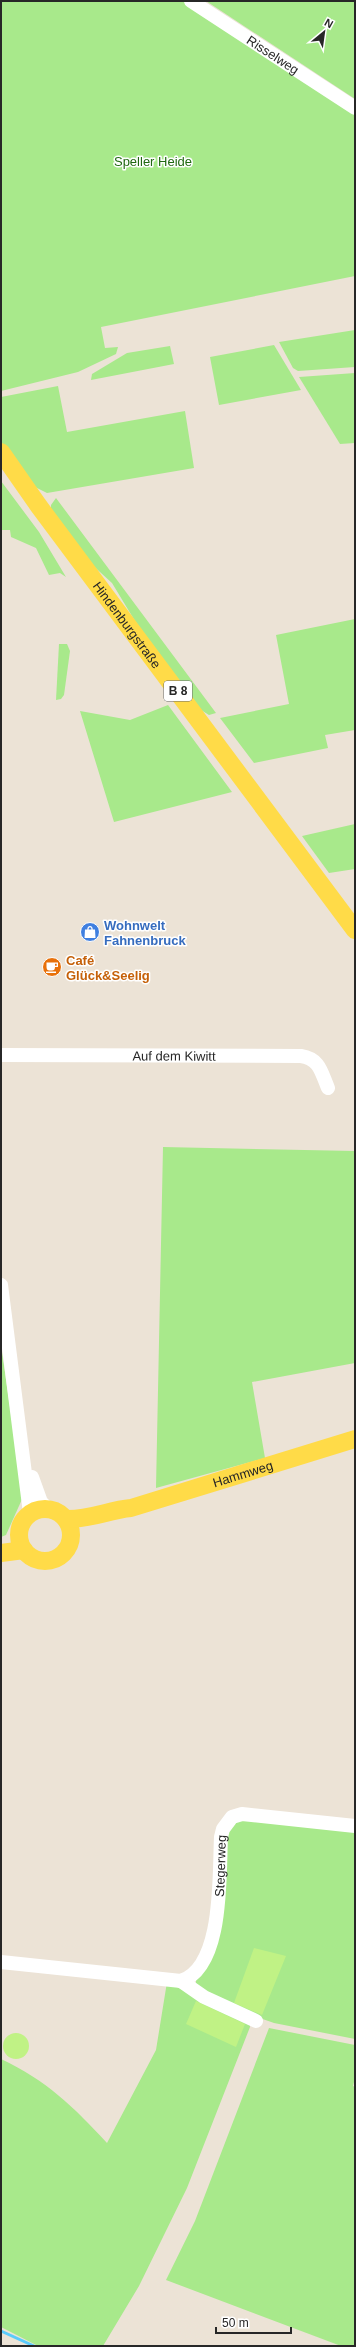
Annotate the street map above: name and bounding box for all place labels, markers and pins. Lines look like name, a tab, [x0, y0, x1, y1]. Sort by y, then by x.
place label: Wohnwelt Fahnenbruck	[104, 918, 186, 948]
shop icon: Wohnwelt Fahnenbruck	[79, 921, 101, 943]
place label: Café Glück&Seelig	[66, 953, 150, 983]
cafe icon: Café Glück&Seelig	[41, 956, 63, 978]

